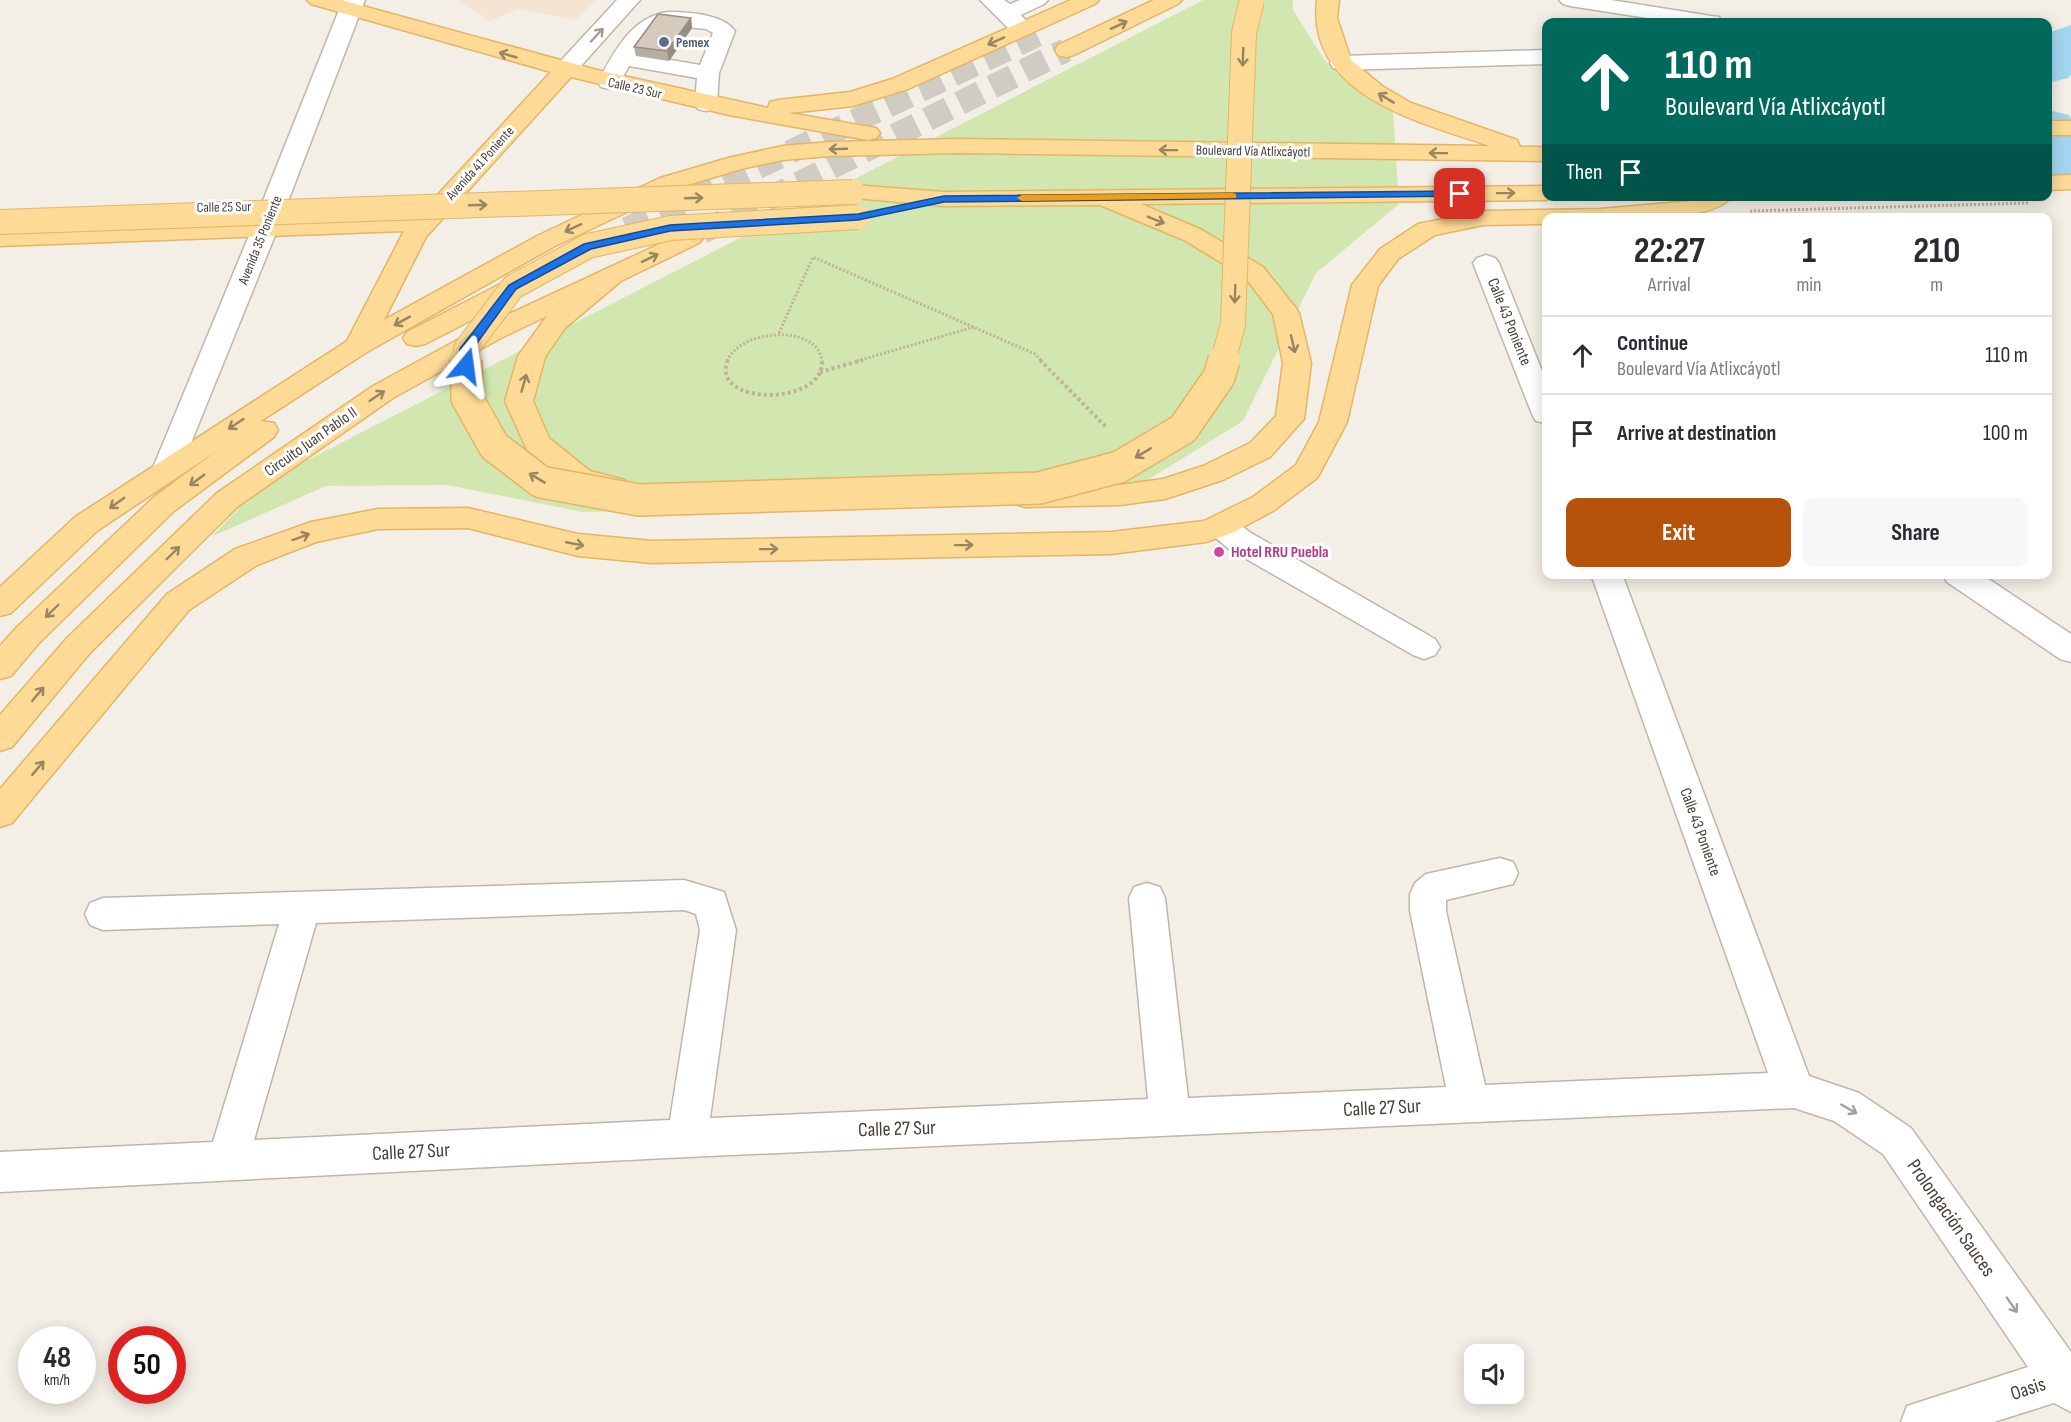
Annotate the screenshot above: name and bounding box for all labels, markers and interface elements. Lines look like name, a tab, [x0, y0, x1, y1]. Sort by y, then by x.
one-way arrow	[1109, 19, 1127, 30]
one-way arrow	[590, 28, 604, 43]
place label: Pemex	[676, 34, 709, 51]
marker: Pemex	[657, 35, 671, 49]
one-way arrow	[988, 36, 1006, 47]
text: 110 m	[1665, 40, 1752, 91]
icon: ahead	[1566, 42, 1644, 120]
one-way arrow	[1238, 47, 1249, 67]
one-way arrow	[499, 49, 518, 60]
street label: Calle 23 Sur	[606, 74, 664, 102]
text: Boulevard Vía Atlixcáyotl	[1665, 91, 1886, 123]
one-way arrow	[1378, 92, 1395, 104]
street label: Avenida 41 Poniente	[442, 123, 518, 204]
street label: Boulevard Vía Atlixcáyotl	[1196, 142, 1310, 160]
one-way arrow	[828, 143, 848, 155]
one-way arrow	[1158, 144, 1178, 156]
one-way arrow	[1429, 147, 1449, 159]
icon: arrive	[1614, 156, 1647, 189]
text: Then	[1566, 159, 1602, 186]
pin	[1434, 168, 1485, 219]
icon: arrive	[1443, 177, 1476, 210]
one-way arrow	[1496, 187, 1516, 199]
one-way arrow	[684, 192, 704, 204]
street label: Avenida 35 Poniente	[234, 193, 286, 288]
street label: Calle 25 Sur	[197, 198, 251, 216]
one-way arrow	[468, 200, 488, 211]
one-way arrow	[1146, 215, 1164, 226]
one-way arrow	[564, 223, 582, 235]
text: 22:27	[1634, 230, 1705, 273]
text: 1	[1802, 230, 1816, 273]
text: 210	[1913, 230, 1960, 273]
one-way arrow	[640, 252, 658, 263]
text: Arrival	[1648, 273, 1691, 297]
text: min	[1796, 273, 1822, 297]
text: m	[1930, 273, 1943, 297]
street label: Calle 43 Poniente	[1483, 276, 1535, 368]
one-way arrow	[1229, 284, 1240, 304]
one-way arrow	[393, 316, 410, 328]
text: Continue	[1617, 330, 1688, 357]
position arrow	[434, 334, 498, 398]
one-way arrow	[1287, 334, 1299, 353]
icon: ahead	[1566, 339, 1599, 372]
text: 110 m	[1985, 342, 2028, 369]
text: Boulevard Vía Atlixcáyotl	[1617, 357, 1781, 381]
one-way arrow	[519, 374, 530, 393]
one-way arrow	[368, 390, 384, 402]
street label: Circuito Juan Pablo II	[261, 403, 361, 481]
icon: arrive	[1566, 417, 1599, 450]
one-way arrow	[228, 419, 245, 431]
text: Arrive at destination	[1617, 420, 1776, 447]
text: 100 m	[1983, 420, 2028, 447]
one-way arrow	[1134, 448, 1152, 459]
one-way arrow	[529, 471, 546, 484]
one-way arrow	[189, 474, 205, 486]
one-way arrow	[110, 497, 126, 509]
button: Exit	[1566, 498, 1791, 567]
button: Share	[1803, 498, 2028, 567]
one-way arrow	[291, 531, 310, 542]
one-way arrow	[565, 539, 584, 550]
one-way arrow	[954, 540, 974, 551]
place label: Hotel RRU Puebla	[1231, 543, 1328, 562]
one-way arrow	[759, 544, 779, 555]
marker: Hotel RRU Puebla	[1212, 545, 1226, 559]
one-way arrow	[165, 546, 180, 560]
one-way arrow	[45, 604, 60, 618]
one-way arrow	[31, 687, 45, 702]
one-way arrow	[31, 761, 45, 776]
street label: Calle 43 Poniente	[1675, 785, 1725, 879]
street label: Calle 27 Sur	[1343, 1094, 1422, 1122]
one-way arrow	[1840, 1104, 1857, 1116]
street label: Calle 27 Sur	[858, 1116, 937, 1142]
street label: Calle 27 Sur	[372, 1138, 451, 1166]
street label: Prolongación Sauces	[1902, 1155, 2000, 1281]
one-way arrow	[2006, 1297, 2018, 1313]
speed limit sign: 50	[108, 1326, 186, 1404]
text: 48	[43, 1340, 71, 1376]
map controls	[1464, 1344, 1524, 1404]
button: sound	[1464, 1344, 1524, 1404]
text: km/h	[44, 1371, 70, 1390]
street label: Oasis	[2007, 1372, 2049, 1406]

